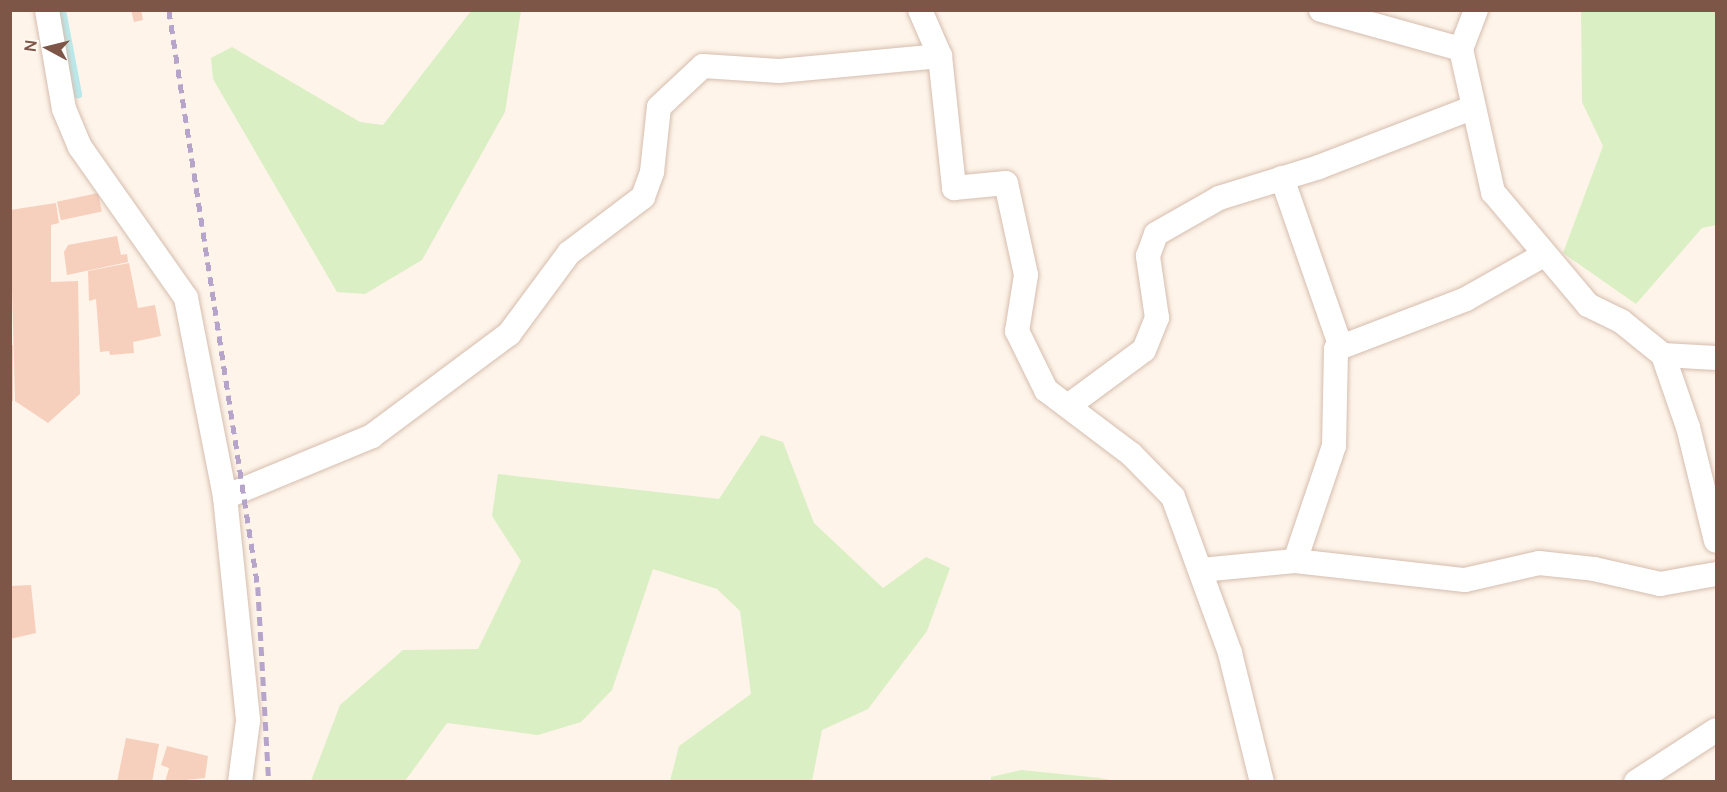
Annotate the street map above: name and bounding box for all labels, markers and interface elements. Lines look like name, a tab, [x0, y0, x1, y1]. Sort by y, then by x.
north arrow	[18, 18, 78, 78]
text: N	[19, 39, 42, 53]

